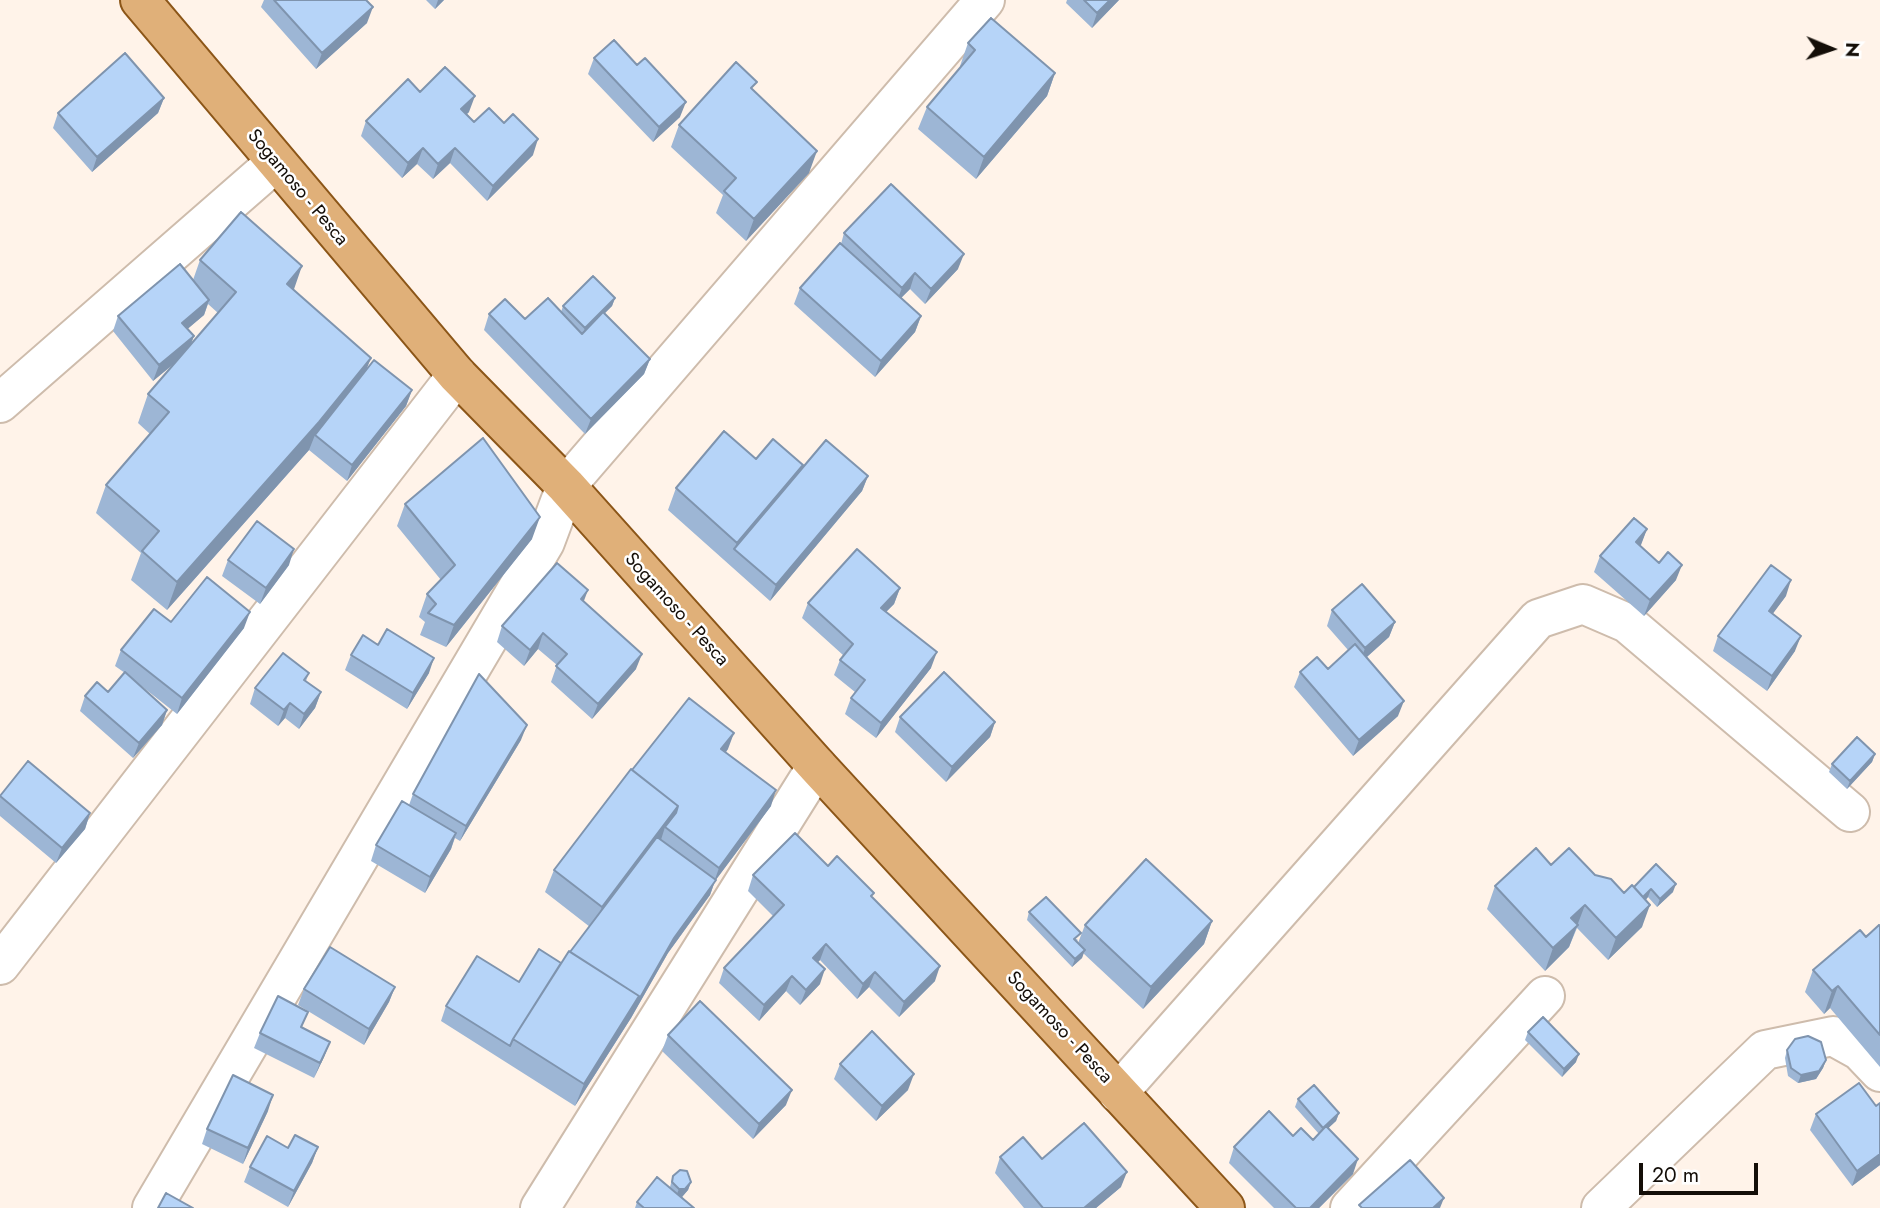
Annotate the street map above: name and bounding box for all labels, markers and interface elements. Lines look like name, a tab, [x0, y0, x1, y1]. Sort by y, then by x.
north arrow	[1796, 14, 1866, 84]
text: N	[1839, 42, 1866, 58]
street label: Sogamoso - Pesca	[242, 125, 352, 251]
street label: Sogamoso - Pesca	[619, 549, 733, 671]
street label: Sogamoso - Pesca	[1001, 967, 1117, 1089]
scale bar	[1642, 1148, 1761, 1192]
text: 20 m	[1652, 1160, 1699, 1190]

